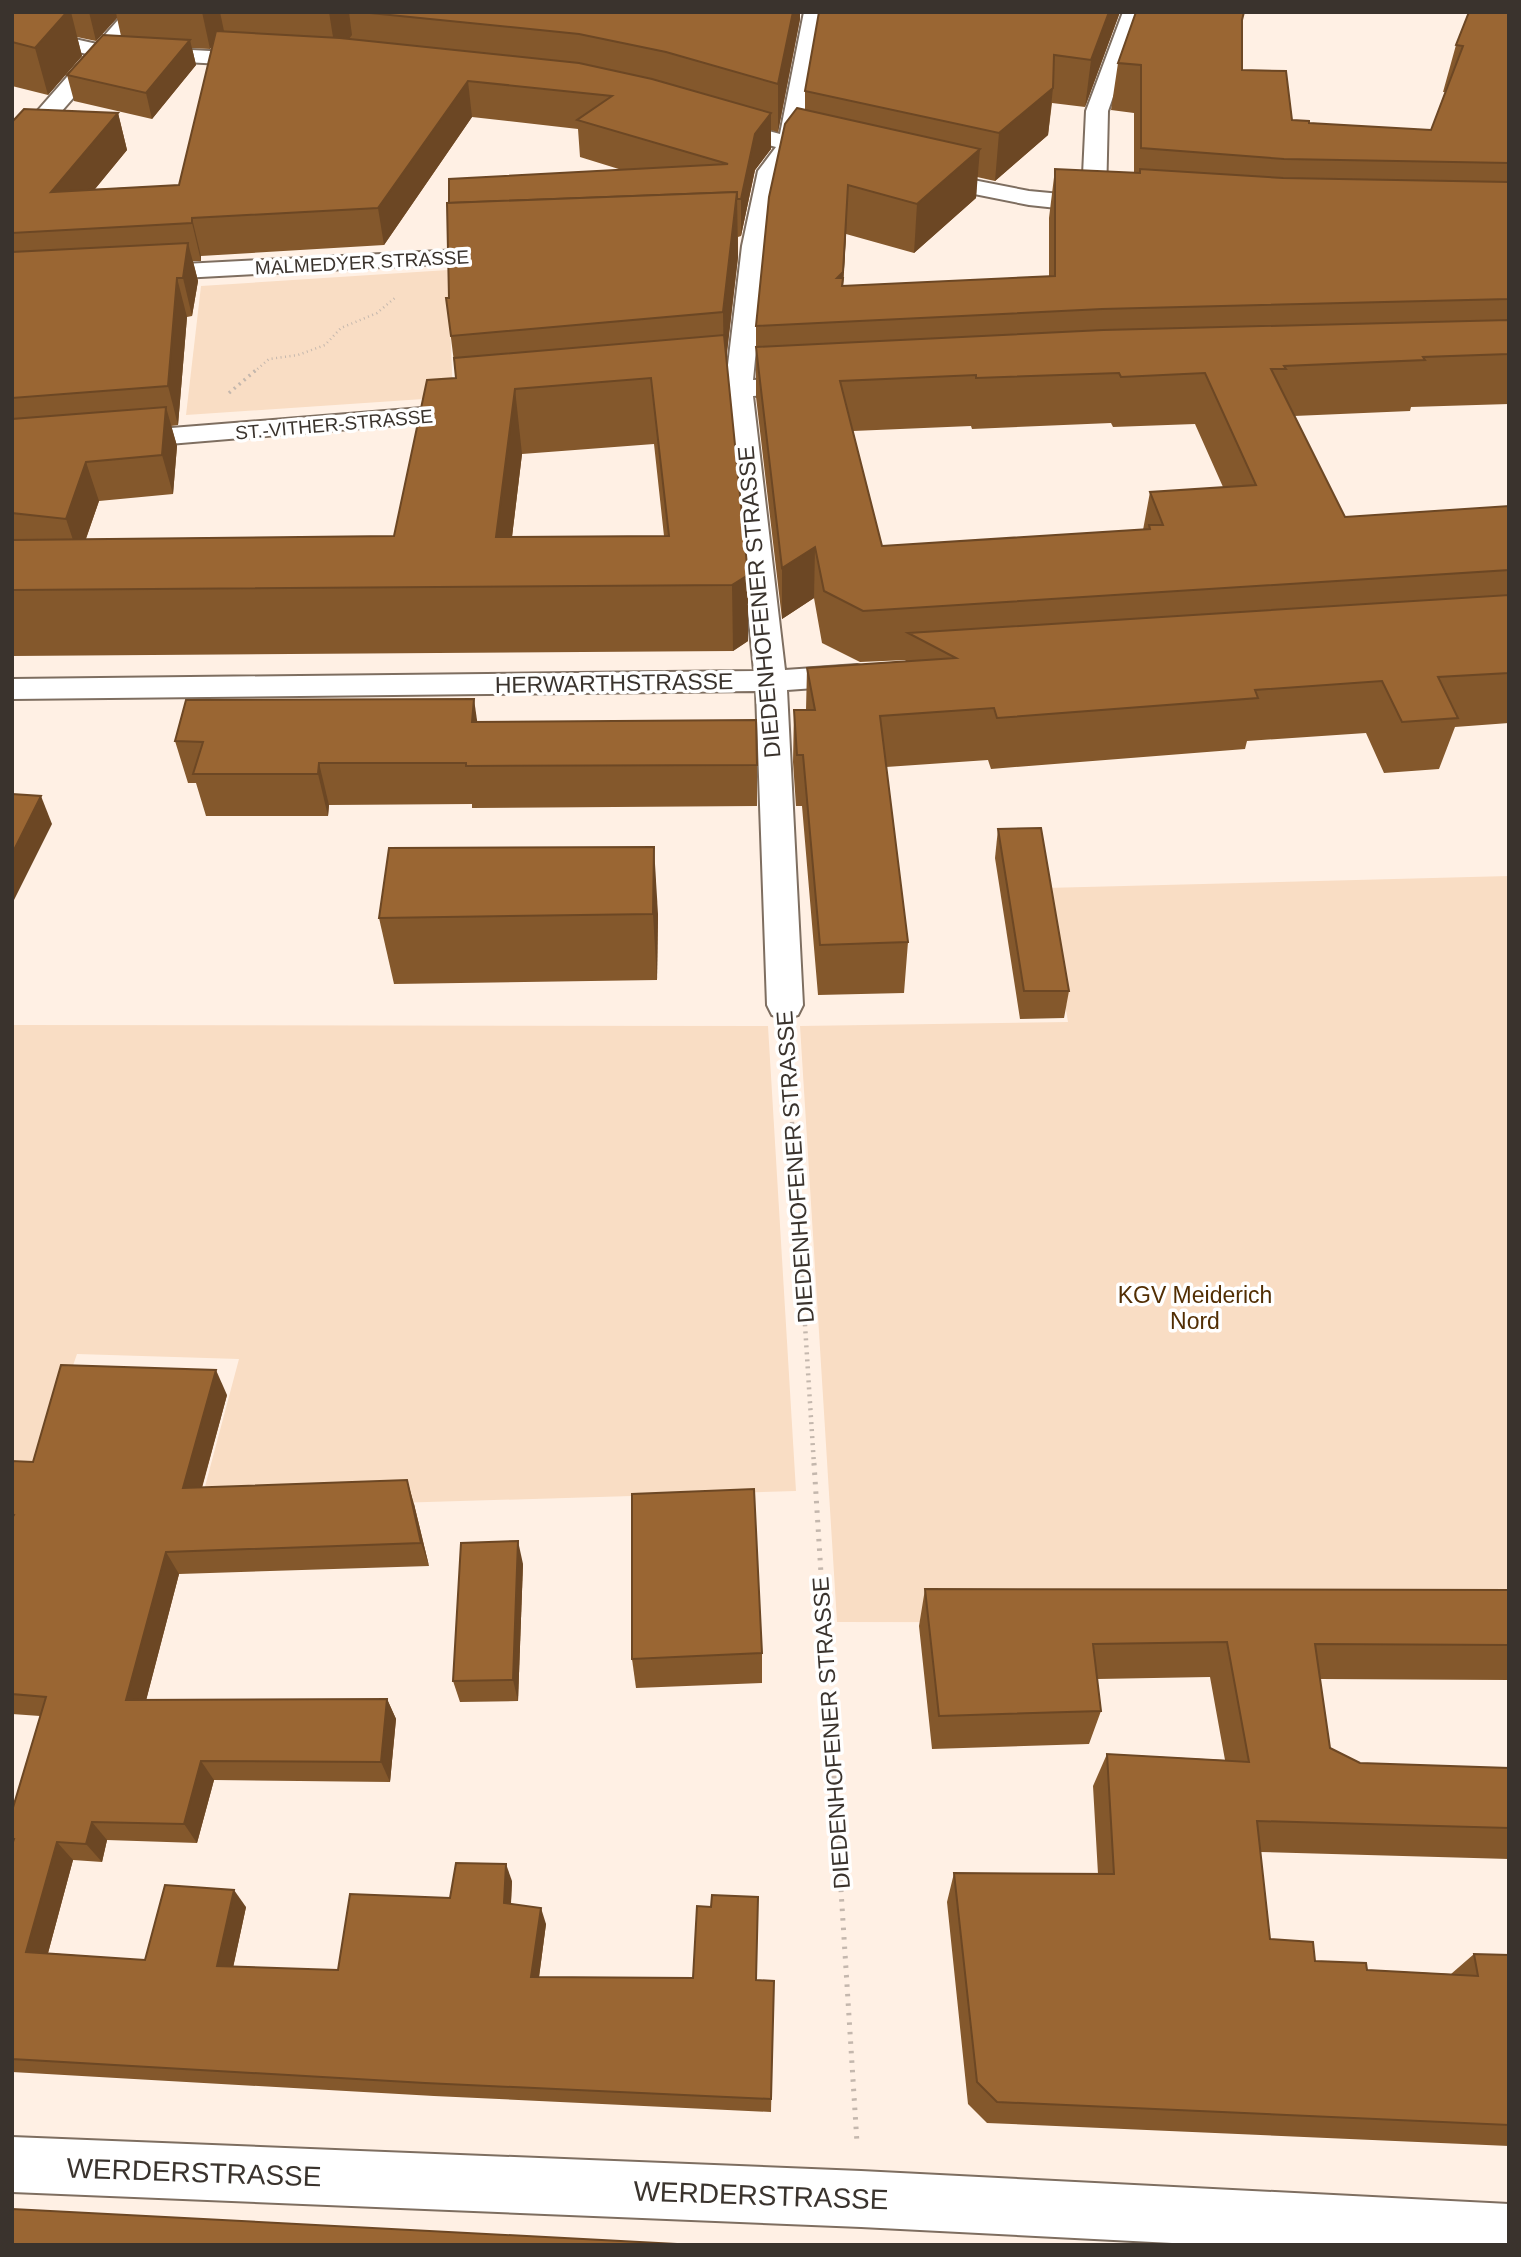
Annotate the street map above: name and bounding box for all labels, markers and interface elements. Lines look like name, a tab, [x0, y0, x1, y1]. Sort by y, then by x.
street label: MALMEDYER STRASSE	[254, 246, 470, 279]
street label: ST.-VITHER-STRASSE	[234, 405, 434, 444]
street label: DIEDENHOFENER STRASSE	[732, 445, 786, 759]
street label: HERWARTHSTRASSE	[495, 668, 733, 698]
street label: DIEDENHOFENER STRASSE	[771, 1010, 819, 1324]
park label: KGV Meiderich Nord	[1118, 1282, 1272, 1334]
street label: DIEDENHOFENER STRASSE	[807, 1576, 855, 1890]
street label: WERDERSTRASSE	[66, 2153, 322, 2192]
street label: WERDERSTRASSE	[633, 2176, 889, 2215]

